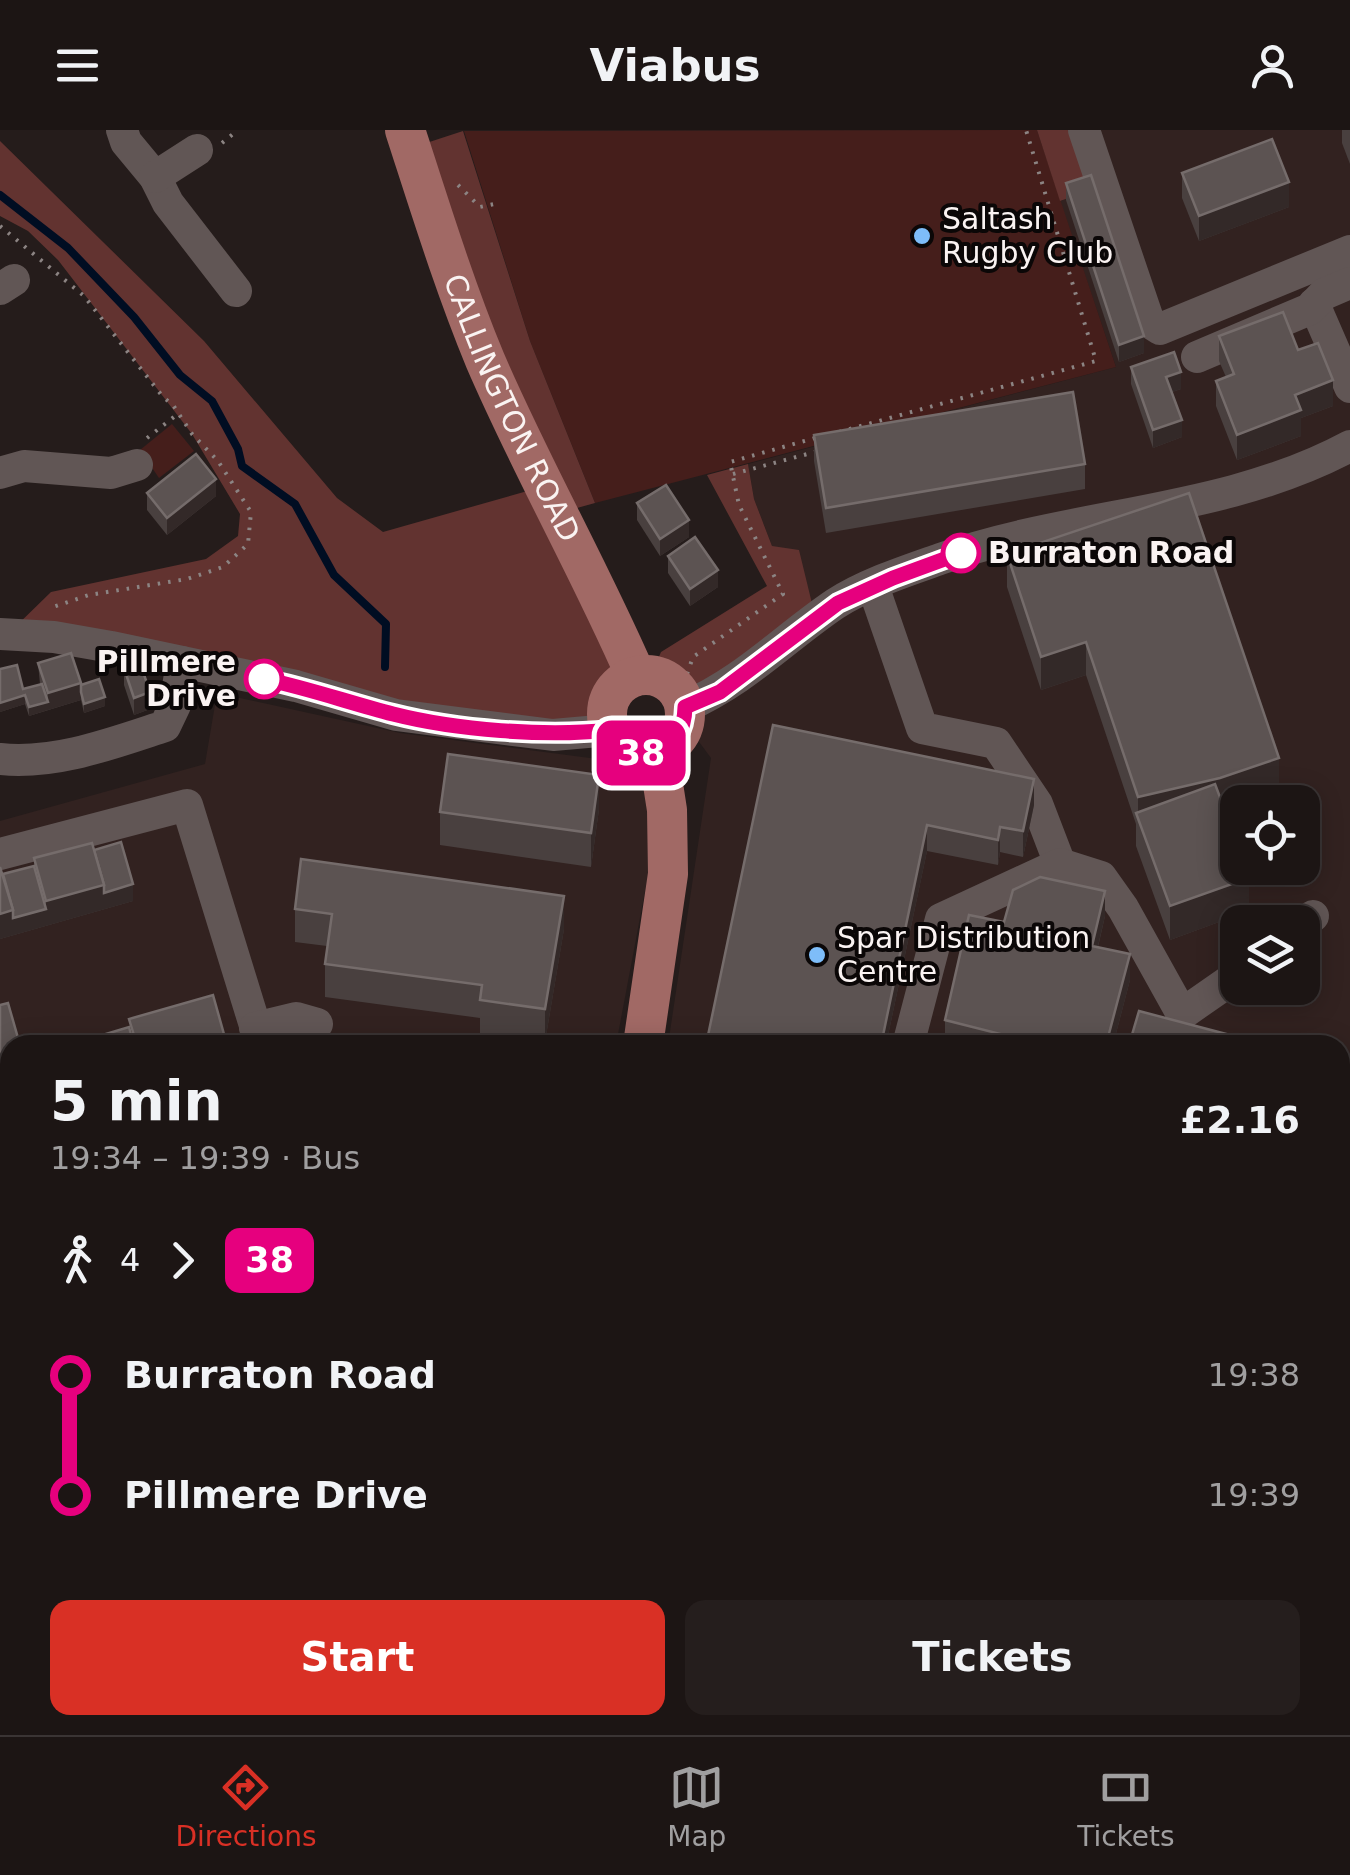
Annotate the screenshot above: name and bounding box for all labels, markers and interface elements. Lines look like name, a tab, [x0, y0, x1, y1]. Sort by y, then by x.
icon: menu	[50, 38, 105, 93]
icon: person	[1245, 38, 1300, 93]
text: Viabus	[590, 39, 760, 92]
place label: Saltash Rugby Club	[942, 201, 1113, 270]
marker: Saltash Rugby Club	[911, 225, 933, 247]
street label: CALLINGTON ROAD	[437, 269, 587, 547]
marker: Burraton Road	[942, 534, 980, 572]
place label: Burraton Road	[988, 535, 1234, 570]
place label: Pillmere Drive	[96, 644, 236, 713]
marker: Pillmere Drive	[245, 660, 283, 698]
line badge: 38	[596, 720, 686, 786]
text: 38	[617, 733, 665, 773]
map controls	[1220, 785, 1320, 1005]
button: locate	[1220, 785, 1320, 885]
button: layers	[1220, 905, 1320, 1005]
place label: Spar Distribution Centre	[837, 920, 1090, 989]
marker: Spar Distribution Centre	[806, 944, 828, 966]
text: 5 min	[50, 1069, 223, 1133]
text: £2.16	[1180, 1098, 1300, 1142]
text: 19:34 – 19:39 · Bus	[50, 1139, 360, 1177]
icon: walk	[50, 1233, 105, 1288]
icon: forward	[155, 1233, 210, 1288]
text: 38	[245, 1240, 294, 1280]
text: 4	[120, 1241, 140, 1279]
text: Burraton Road	[124, 1353, 436, 1397]
text: 19:38	[1208, 1356, 1300, 1394]
text: Pillmere Drive	[124, 1473, 428, 1517]
text: 19:39	[1208, 1476, 1300, 1514]
button: Start	[50, 1600, 665, 1715]
button: Tickets	[685, 1600, 1300, 1715]
tab: Directions	[175, 1760, 316, 1853]
tab: Map	[667, 1760, 726, 1853]
tab: Tickets	[1077, 1760, 1175, 1853]

